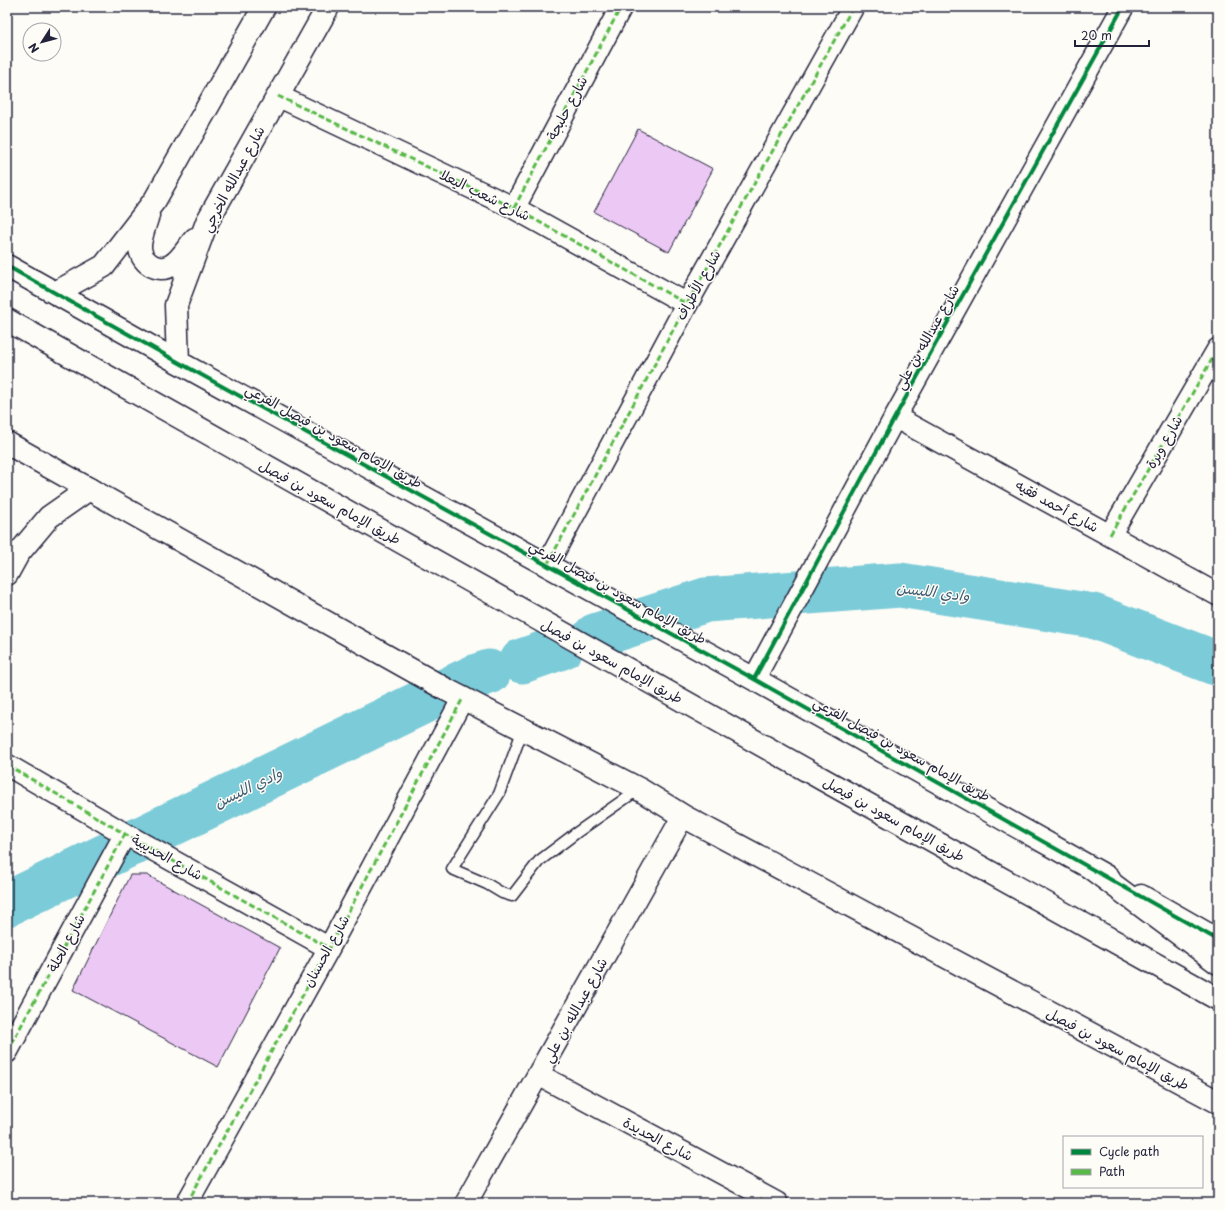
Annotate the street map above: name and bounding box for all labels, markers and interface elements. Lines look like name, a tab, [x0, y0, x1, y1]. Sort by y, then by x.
north arrow	[22, 22, 62, 62]
scale bar	[1075, 22, 1149, 48]
text: 20 m	[1081, 26, 1112, 44]
text: N	[24, 39, 43, 57]
street label: شارع حلبجة	[541, 72, 592, 143]
street label: شارع عبدالله الخرجي	[196, 122, 272, 237]
street label: شارع شعب اليعلا	[436, 164, 534, 226]
street label: شارع الأطراف	[670, 246, 725, 324]
street label: شارع عبدالله بن علي	[889, 280, 967, 395]
street label: طريق الإمام سعود بن فيصل الفرعي	[240, 378, 427, 496]
street label: شارع وبرة	[1140, 411, 1187, 472]
street label: طريق الإمام سعود بن فيصل	[255, 454, 405, 550]
street label: شارع أحمد فقيه	[1012, 474, 1103, 537]
street label: طريق الإمام سعود بن فيصل الفرعي	[524, 534, 711, 652]
water label: وادي الليسن	[895, 575, 971, 607]
street label: طريق الإمام سعود بن فيصل	[537, 613, 687, 709]
street label: طريق الإمام سعود بن فيصل الفرعي	[808, 691, 995, 809]
water label: وادي الليسن	[209, 760, 286, 814]
street label: طريق الإمام سعود بن فيصل	[819, 771, 969, 867]
street label: شارع الحديبية	[128, 828, 207, 885]
street label: شارع الحلة	[41, 910, 90, 976]
street label: شارع الحسنان	[297, 911, 354, 991]
street label: شارع عبدالله بن علي	[537, 953, 615, 1068]
street label: طريق الإمام سعود بن فيصل	[1043, 1002, 1193, 1096]
street label: شارع الحديدة	[619, 1111, 697, 1166]
legend	[1063, 1136, 1203, 1188]
text: Cycle path	[1099, 1142, 1160, 1160]
text: Path	[1099, 1162, 1125, 1180]

